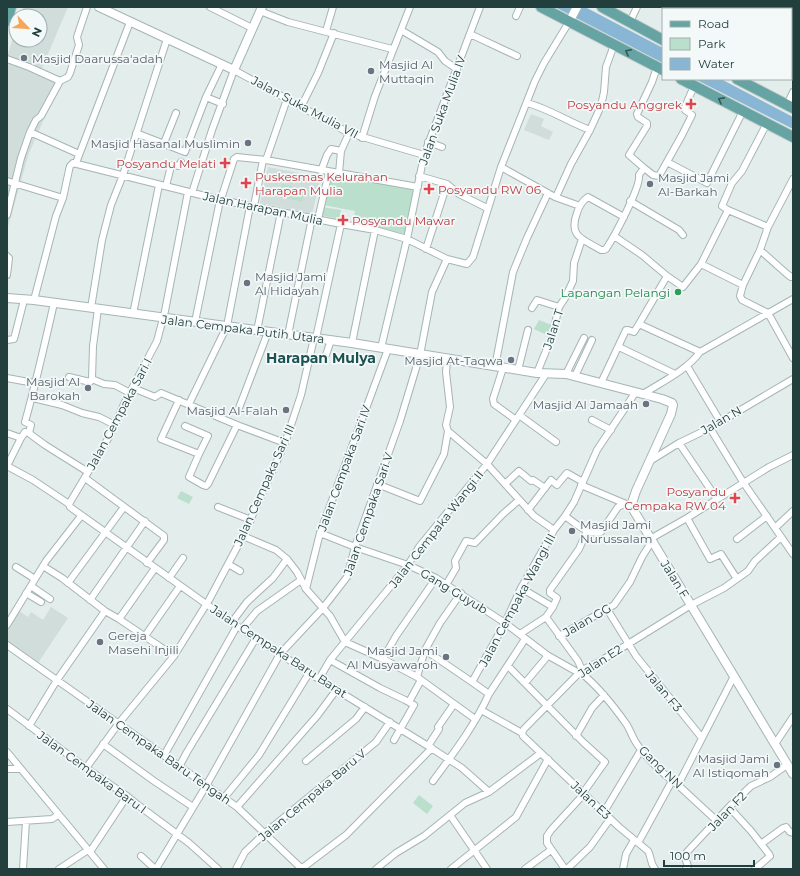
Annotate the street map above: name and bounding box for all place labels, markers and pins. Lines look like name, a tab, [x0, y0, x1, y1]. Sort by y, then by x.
place label: Masjid Daarussa'adah	[32, 51, 163, 66]
marker: Masjid Daarussa'adah	[19, 53, 29, 63]
place label: Masjid Al Muttaqin	[379, 57, 434, 86]
marker: Masjid Al Muttaqin	[366, 66, 376, 76]
place label: Posyandu Anggrek	[567, 97, 683, 112]
marker: Posyandu Anggrek	[685, 98, 697, 110]
place label: Masjid Hasanal Muslimin	[91, 136, 240, 151]
marker: Masjid Hasanal Muslimin	[243, 138, 253, 148]
place label: Posyandu Melati	[116, 156, 216, 171]
marker: Posyandu Melati	[219, 157, 231, 169]
place label: Puskesmas Kelurahan Harapan Mulia	[255, 169, 388, 198]
place label: Masjid Jami Al-Barkah	[658, 170, 729, 199]
marker: Puskesmas Kelurahan Harapan Mulia	[240, 177, 252, 189]
marker: Masjid Jami Al-Barkah	[645, 179, 655, 189]
place label: Posyandu RW 06	[438, 182, 541, 197]
marker: Posyandu RW 06	[423, 183, 435, 195]
place label: Posyandu Mawar	[352, 213, 455, 228]
marker: Posyandu Mawar	[337, 214, 349, 226]
place label: Masjid Jami Al Hidayah	[255, 269, 326, 298]
marker: Masjid Jami Al Hidayah	[242, 278, 252, 288]
place label: Lapangan Pelangi	[560, 285, 670, 300]
marker: Lapangan Pelangi	[673, 287, 683, 297]
place label: Masjid At-Taqwa	[404, 353, 503, 368]
marker: Masjid At-Taqwa	[506, 355, 516, 365]
place label: Masjid Al Barokah	[26, 374, 80, 403]
marker: Masjid Al Barokah	[83, 383, 93, 393]
place label: Masjid Al Jamaah	[533, 397, 638, 412]
marker: Masjid Al Jamaah	[641, 399, 651, 409]
place label: Masjid Al-Falah	[187, 403, 278, 418]
marker: Masjid Al-Falah	[281, 405, 291, 415]
place label: Posyandu Cempaka RW 04	[624, 484, 726, 513]
marker: Posyandu Cempaka RW 04	[729, 492, 741, 504]
place label: Masjid Jami Nurussalam	[580, 517, 653, 546]
marker: Masjid Jami Nurussalam	[567, 526, 577, 536]
place label: Gereja Masehi Injili	[108, 628, 179, 657]
marker: Gereja Masehi Injili	[95, 637, 105, 647]
place label: Masjid Jami Al Musyawaroh	[347, 643, 438, 672]
marker: Masjid Jami Al Musyawaroh	[441, 652, 451, 662]
place label: Masjid Jami Al Istiqomah	[693, 751, 769, 780]
marker: Masjid Jami Al Istiqomah	[772, 760, 782, 770]

